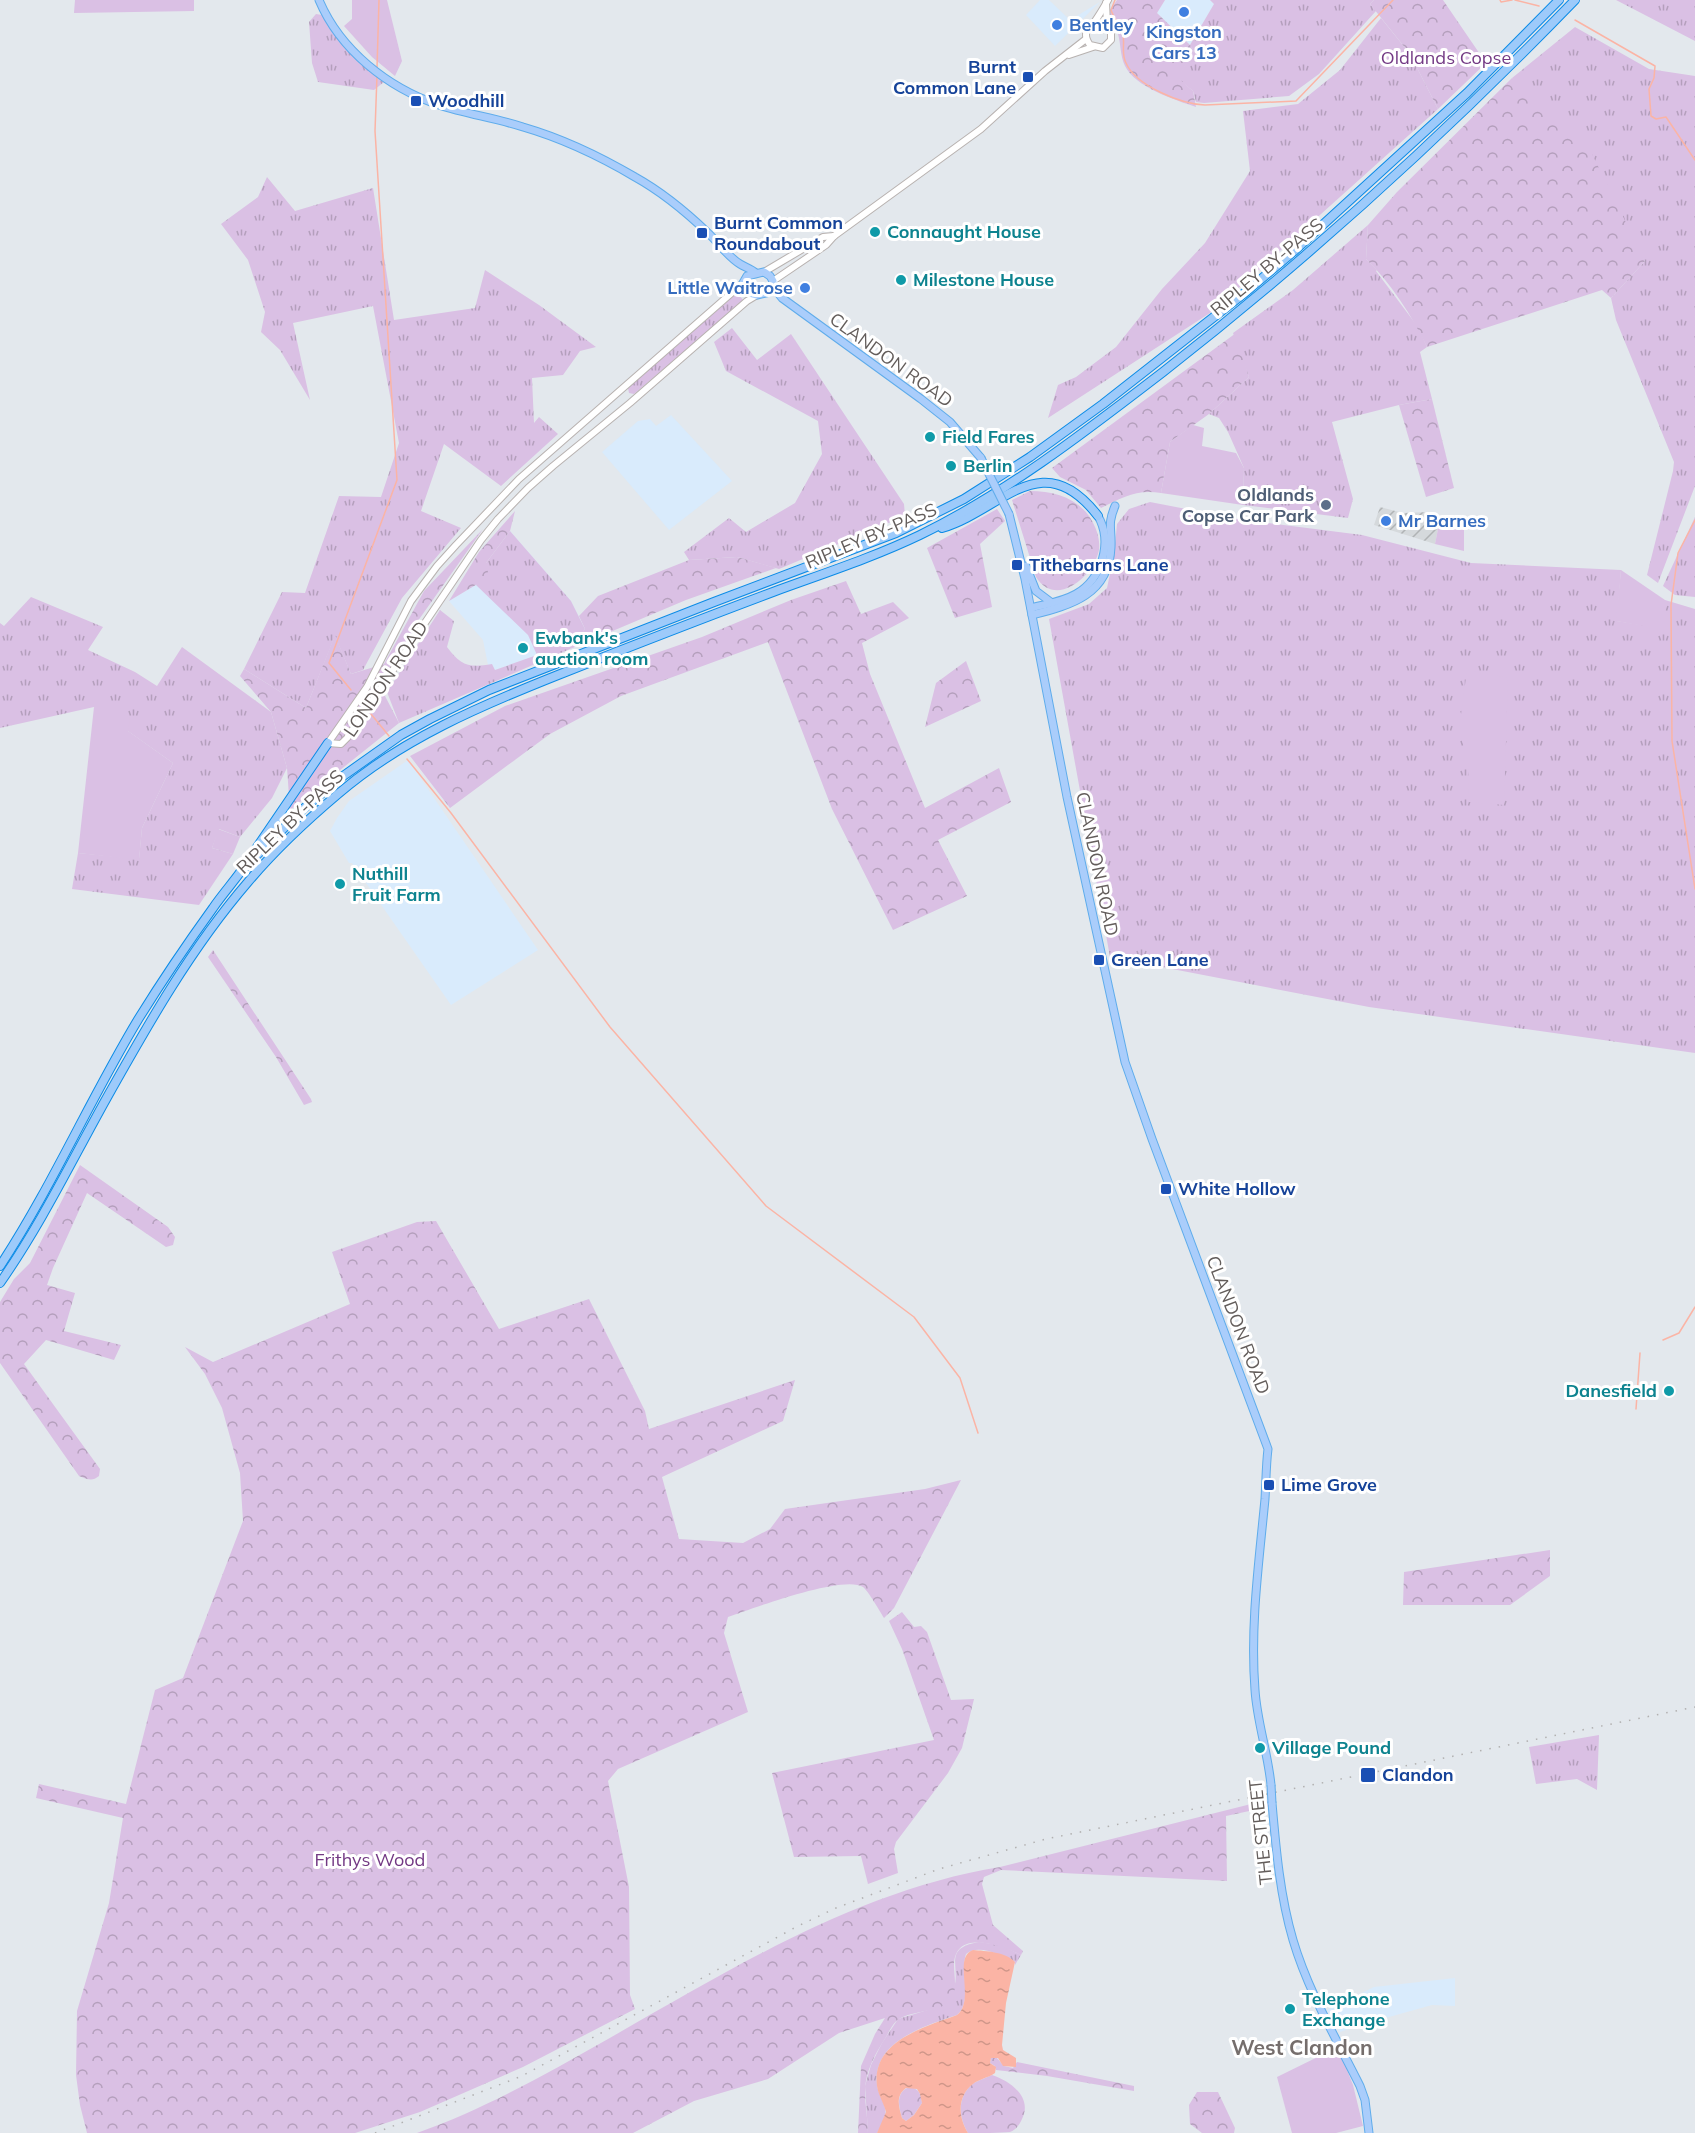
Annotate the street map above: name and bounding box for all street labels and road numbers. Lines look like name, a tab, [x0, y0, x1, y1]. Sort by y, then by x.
street label: RIPLEY BY-PASS	[1205, 213, 1328, 321]
street label: CLANDON ROAD	[825, 307, 957, 412]
street label: RIPLEY BY-PASS	[802, 498, 940, 574]
street label: LONDON ROAD	[338, 616, 433, 741]
street label: RIPLEY BY-PASS	[231, 765, 348, 879]
street label: CLANDON ROAD	[1071, 790, 1124, 938]
street label: CLANDON ROAD	[1201, 1252, 1275, 1397]
street label: THE STREET	[1244, 1778, 1277, 1886]

